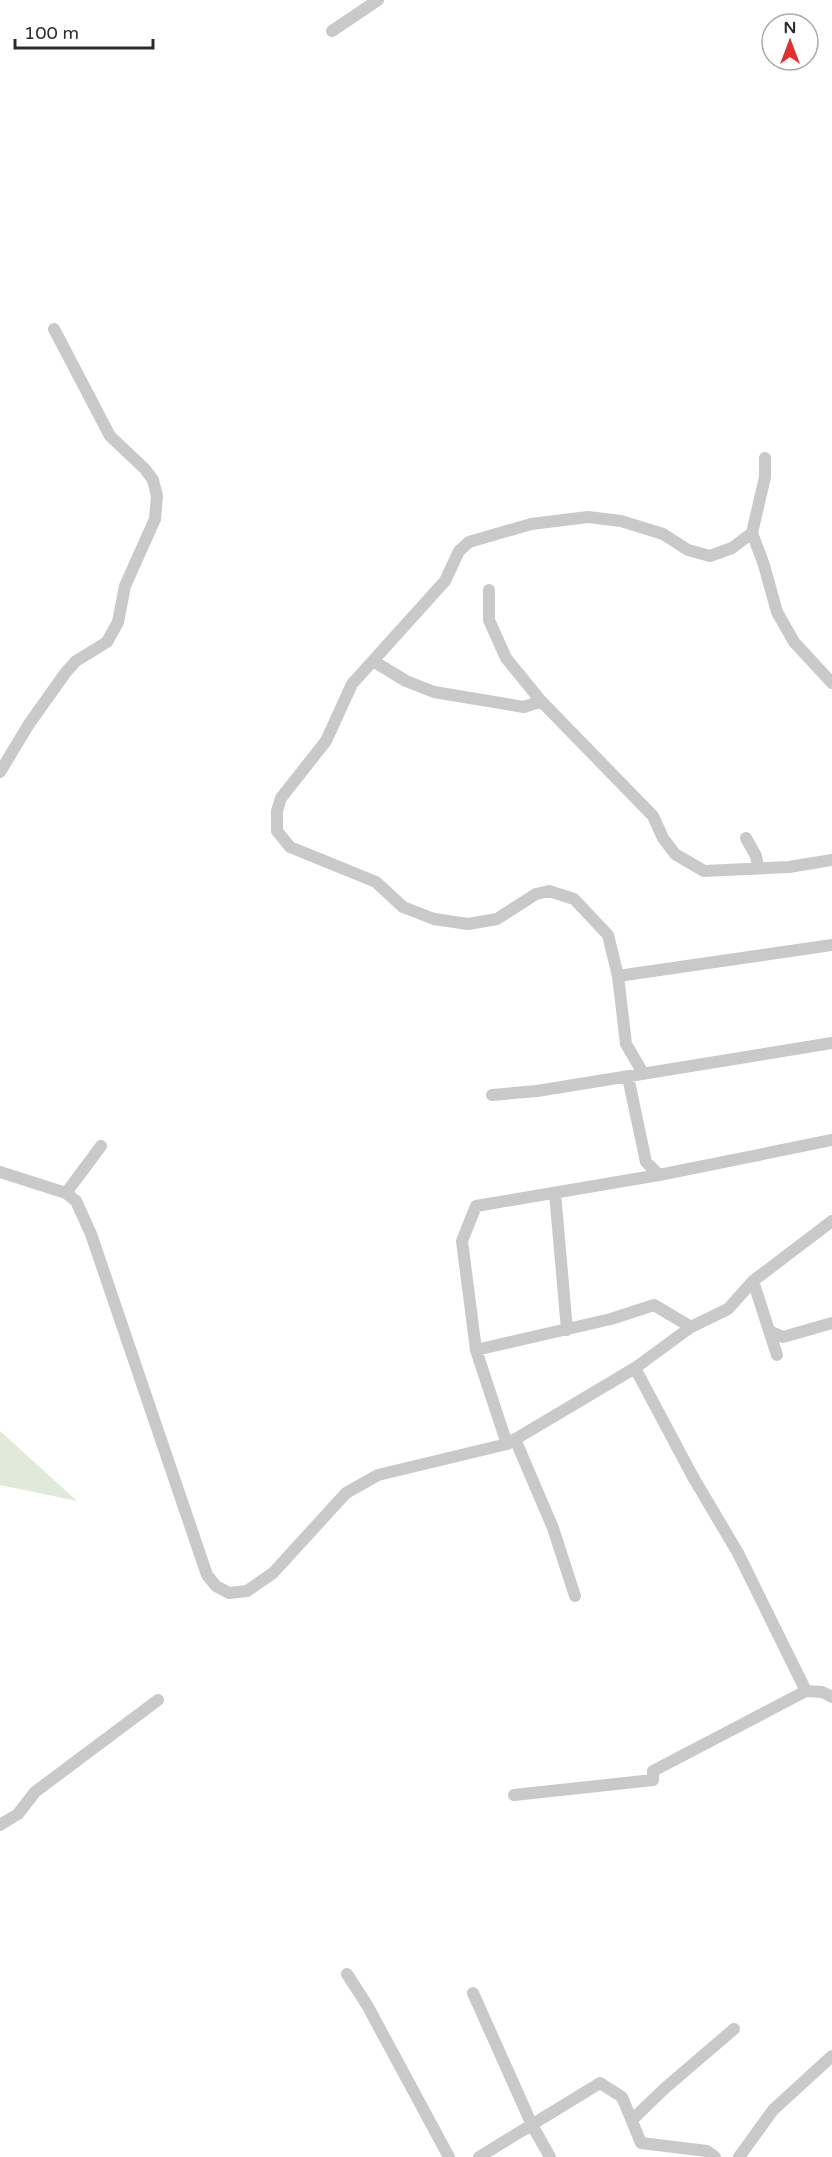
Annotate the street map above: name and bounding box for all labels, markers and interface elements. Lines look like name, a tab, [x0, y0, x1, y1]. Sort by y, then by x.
scale bar	[15, 12, 153, 50]
north arrow	[760, 12, 820, 72]
text: N	[784, 18, 796, 38]
text: 100 m	[24, 22, 79, 44]

